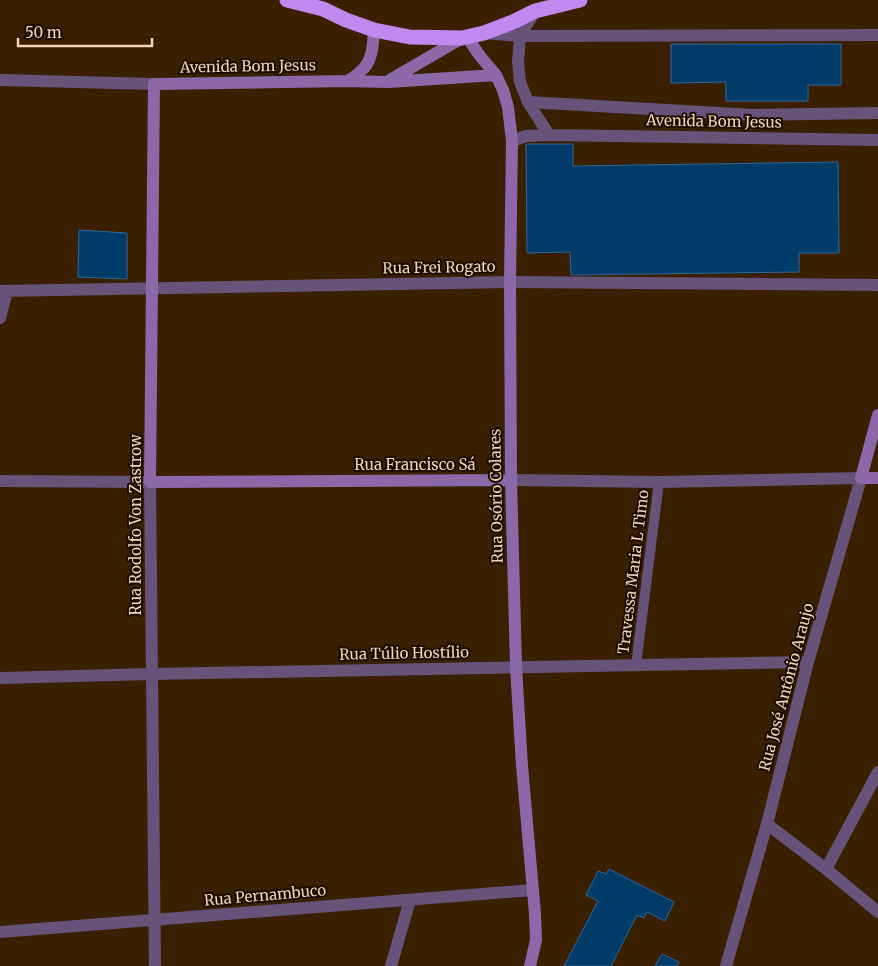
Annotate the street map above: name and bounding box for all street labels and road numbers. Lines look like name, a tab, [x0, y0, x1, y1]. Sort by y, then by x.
street label: Avenida Bom Jesus	[179, 55, 316, 77]
street label: Avenida Bom Jesus	[645, 110, 782, 132]
street label: Rua Frei Rogato	[382, 257, 496, 277]
street label: Rua Osório Colares	[485, 428, 507, 564]
street label: Rua Rodolfo Von Zastrow	[126, 434, 145, 616]
street label: Rua Francisco Sá	[354, 455, 476, 474]
street label: Travessa Maria L Timo	[613, 488, 653, 655]
street label: Rua José Antônio Araujo	[754, 601, 818, 773]
street label: Rua Túlio Hostílio	[339, 642, 469, 664]
street label: Rua Pernambuco	[203, 880, 327, 910]

